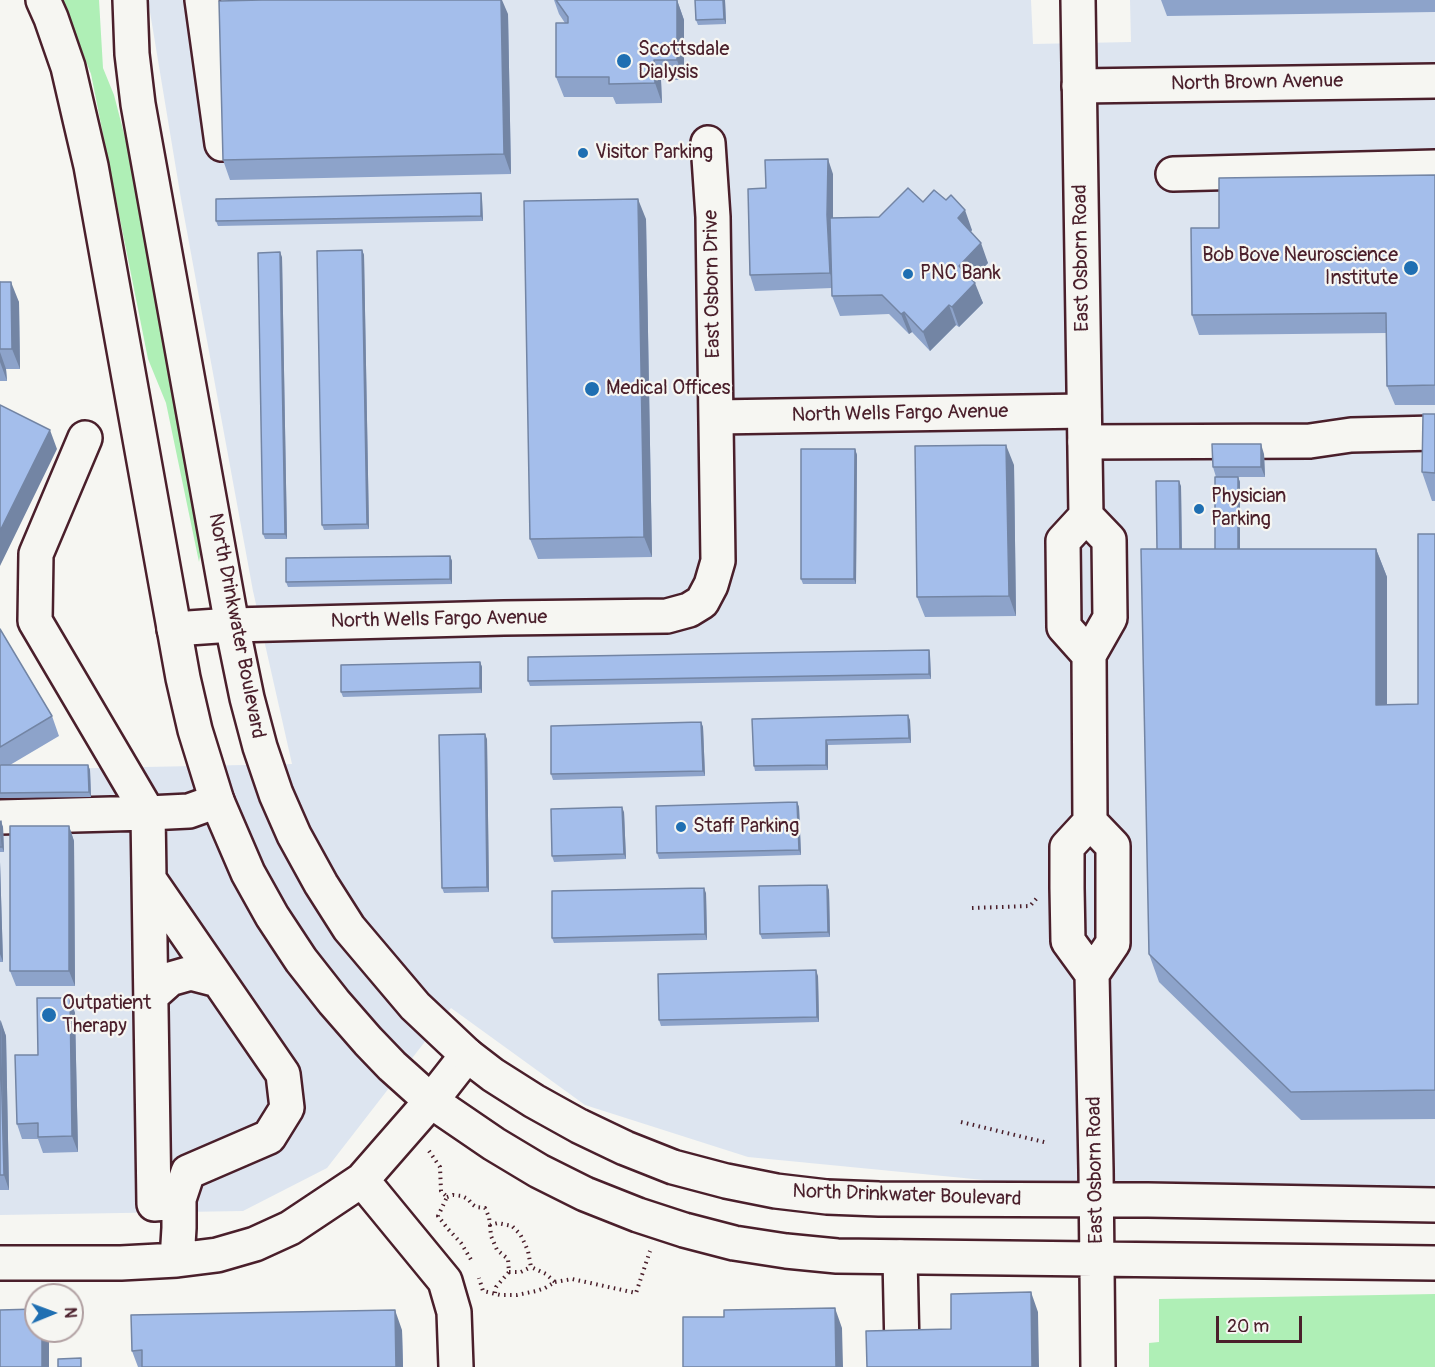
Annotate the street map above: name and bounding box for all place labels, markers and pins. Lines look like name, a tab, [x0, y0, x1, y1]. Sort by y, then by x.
place label: Scottsdale Dialysis	[638, 38, 729, 85]
marker: Scottsdale Dialysis	[615, 52, 633, 70]
place label: Visitor Parking	[595, 141, 713, 165]
marker: Visitor Parking	[576, 146, 590, 160]
place label: Bob Bove Neuroscience Institute	[1202, 244, 1398, 291]
marker: Bob Bove Neuroscience Institute	[1402, 259, 1420, 277]
place label: PNC Bank	[920, 262, 1001, 286]
marker: PNC Bank	[901, 267, 915, 281]
place label: Medical Offices	[606, 377, 730, 401]
marker: Medical Offices	[583, 380, 601, 398]
place label: Physician Parking	[1211, 485, 1286, 532]
marker: Physician Parking	[1192, 502, 1206, 516]
place label: Staff Parking	[693, 815, 799, 839]
marker: Staff Parking	[674, 820, 688, 834]
place label: Outpatient Therapy	[62, 992, 151, 1039]
marker: Outpatient Therapy	[40, 1006, 58, 1024]

